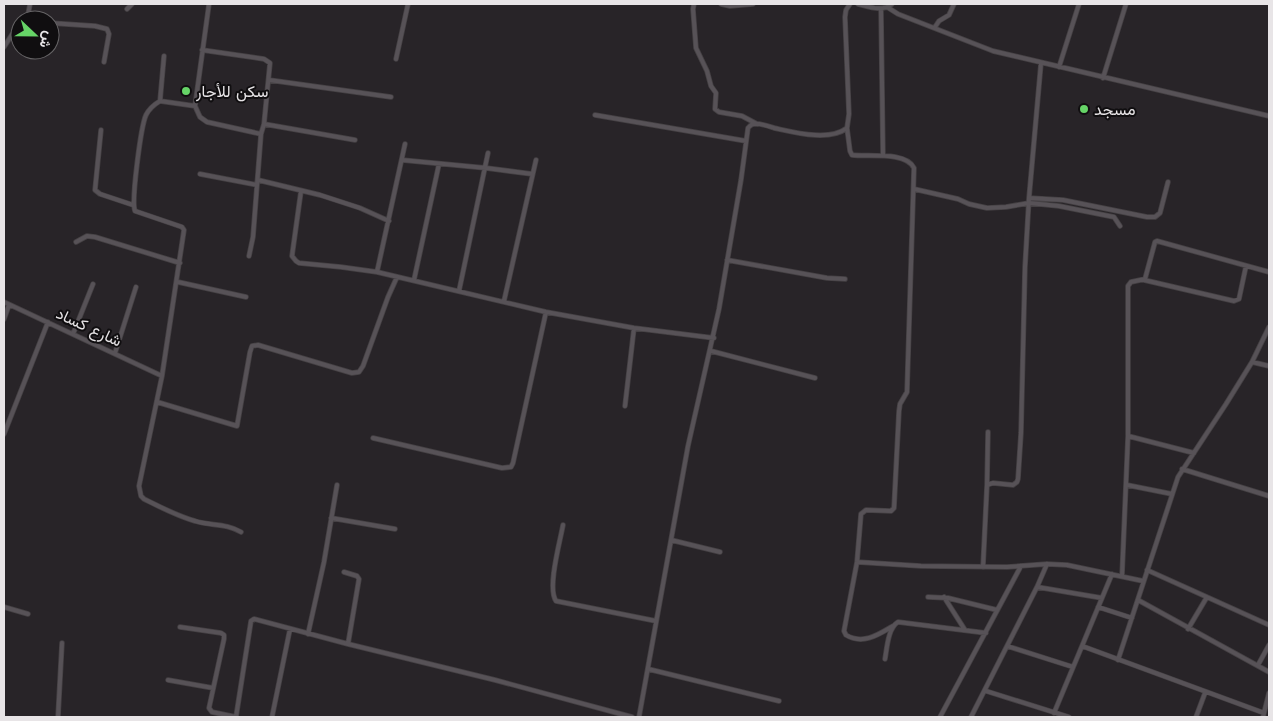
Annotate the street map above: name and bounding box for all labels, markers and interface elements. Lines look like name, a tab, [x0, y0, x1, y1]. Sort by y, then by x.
north arrow	[10, 10, 60, 60]
text: ش	[35, 29, 58, 51]
place label: سكن للأجار	[195, 82, 268, 102]
marker: سكن للأجار	[180, 85, 192, 97]
place label: مسجد	[1094, 100, 1135, 119]
marker: مسجد	[1078, 103, 1090, 115]
street label: شارع كساد	[52, 304, 125, 352]

